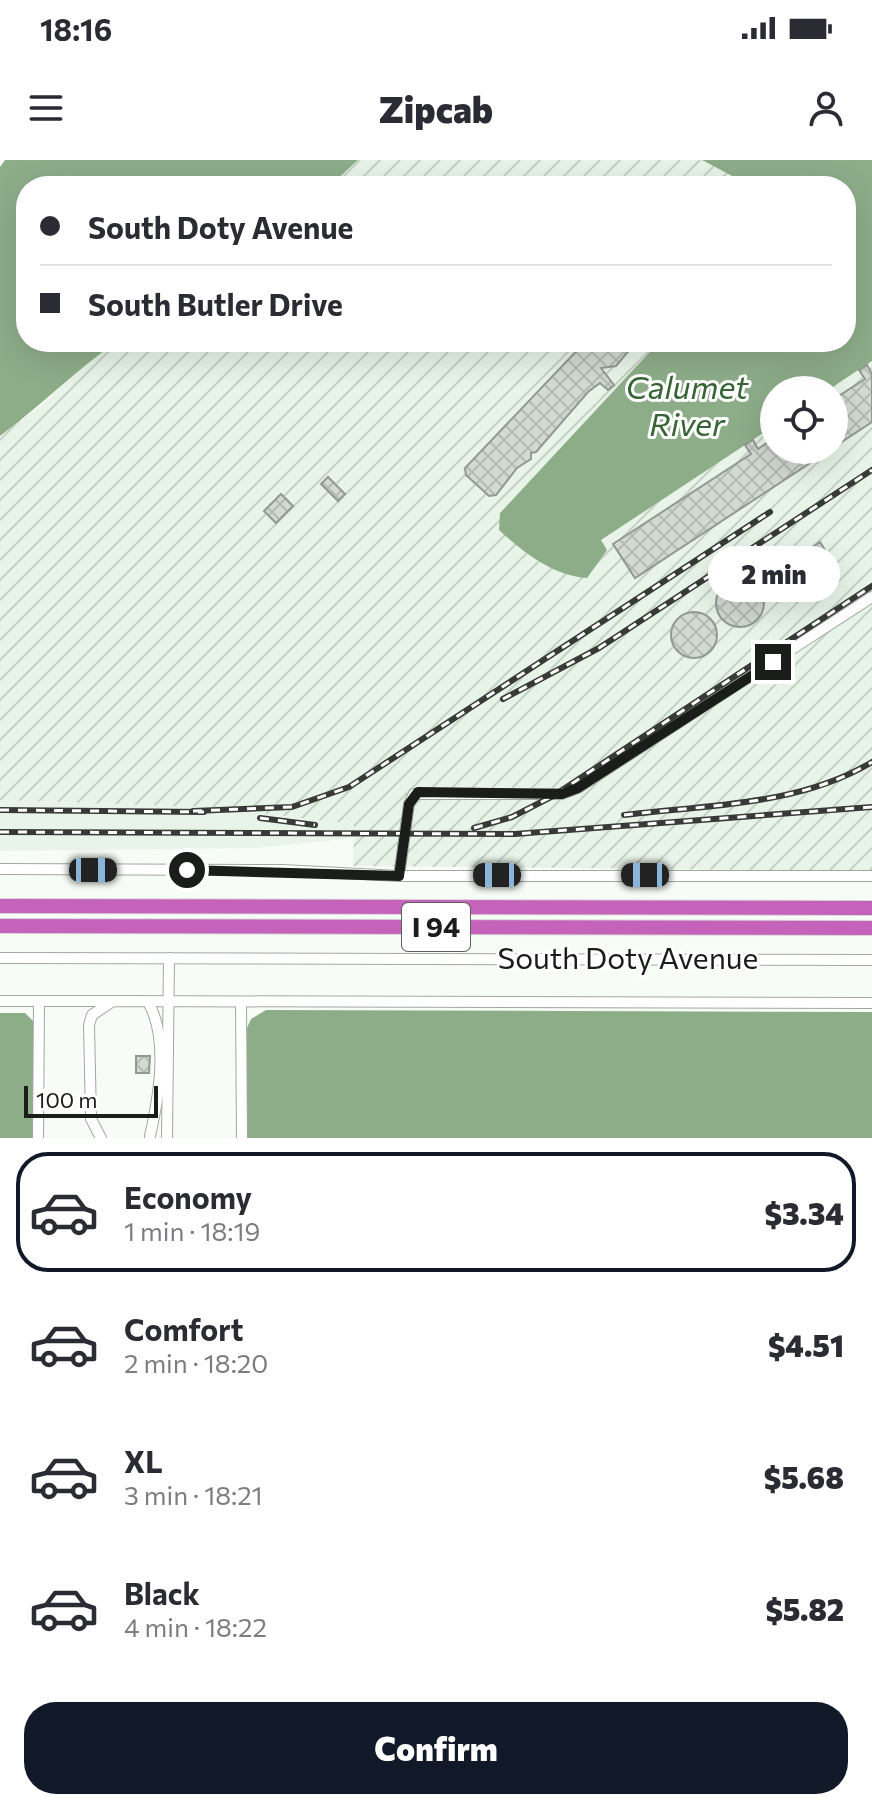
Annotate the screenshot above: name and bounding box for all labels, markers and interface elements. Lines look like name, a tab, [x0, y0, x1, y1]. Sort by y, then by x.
text: 18:16	[40, 10, 112, 47]
icon: menu	[24, 86, 68, 130]
text: Zipcab	[379, 86, 493, 130]
icon: person	[804, 86, 848, 130]
text: South Doty Avenue	[88, 208, 353, 245]
text: South Butler Drive	[88, 285, 343, 322]
water label: Calumet River	[626, 366, 749, 443]
map controls	[760, 376, 848, 464]
button: locate	[760, 376, 848, 464]
callout: 2 min	[707, 546, 839, 602]
text: 2 min	[741, 558, 807, 589]
route end	[755, 644, 791, 680]
route start	[169, 852, 205, 888]
car	[69, 858, 117, 882]
car	[473, 863, 521, 887]
car	[621, 863, 669, 887]
road number: I 94	[402, 903, 470, 951]
street label: South Doty Avenue	[498, 938, 758, 975]
scale bar	[24, 1082, 158, 1118]
text: 100 m	[36, 1086, 98, 1113]
icon: car	[28, 1176, 100, 1248]
text: Economy	[124, 1178, 252, 1215]
text: $3.34	[764, 1194, 844, 1231]
text: 1 min · 18:19	[124, 1215, 260, 1246]
icon: car	[28, 1308, 100, 1380]
text: Comfort	[124, 1310, 243, 1347]
text: $4.51	[768, 1326, 844, 1363]
text: 2 min · 18:20	[124, 1347, 268, 1378]
icon: car	[28, 1440, 100, 1512]
text: XL	[124, 1442, 163, 1479]
text: $5.68	[764, 1458, 844, 1495]
text: 3 min · 18:21	[124, 1479, 263, 1510]
icon: car	[28, 1572, 100, 1644]
text: Black	[124, 1574, 200, 1611]
text: $5.82	[765, 1590, 844, 1627]
text: 4 min · 18:22	[124, 1611, 267, 1642]
button: Confirm	[24, 1702, 848, 1794]

